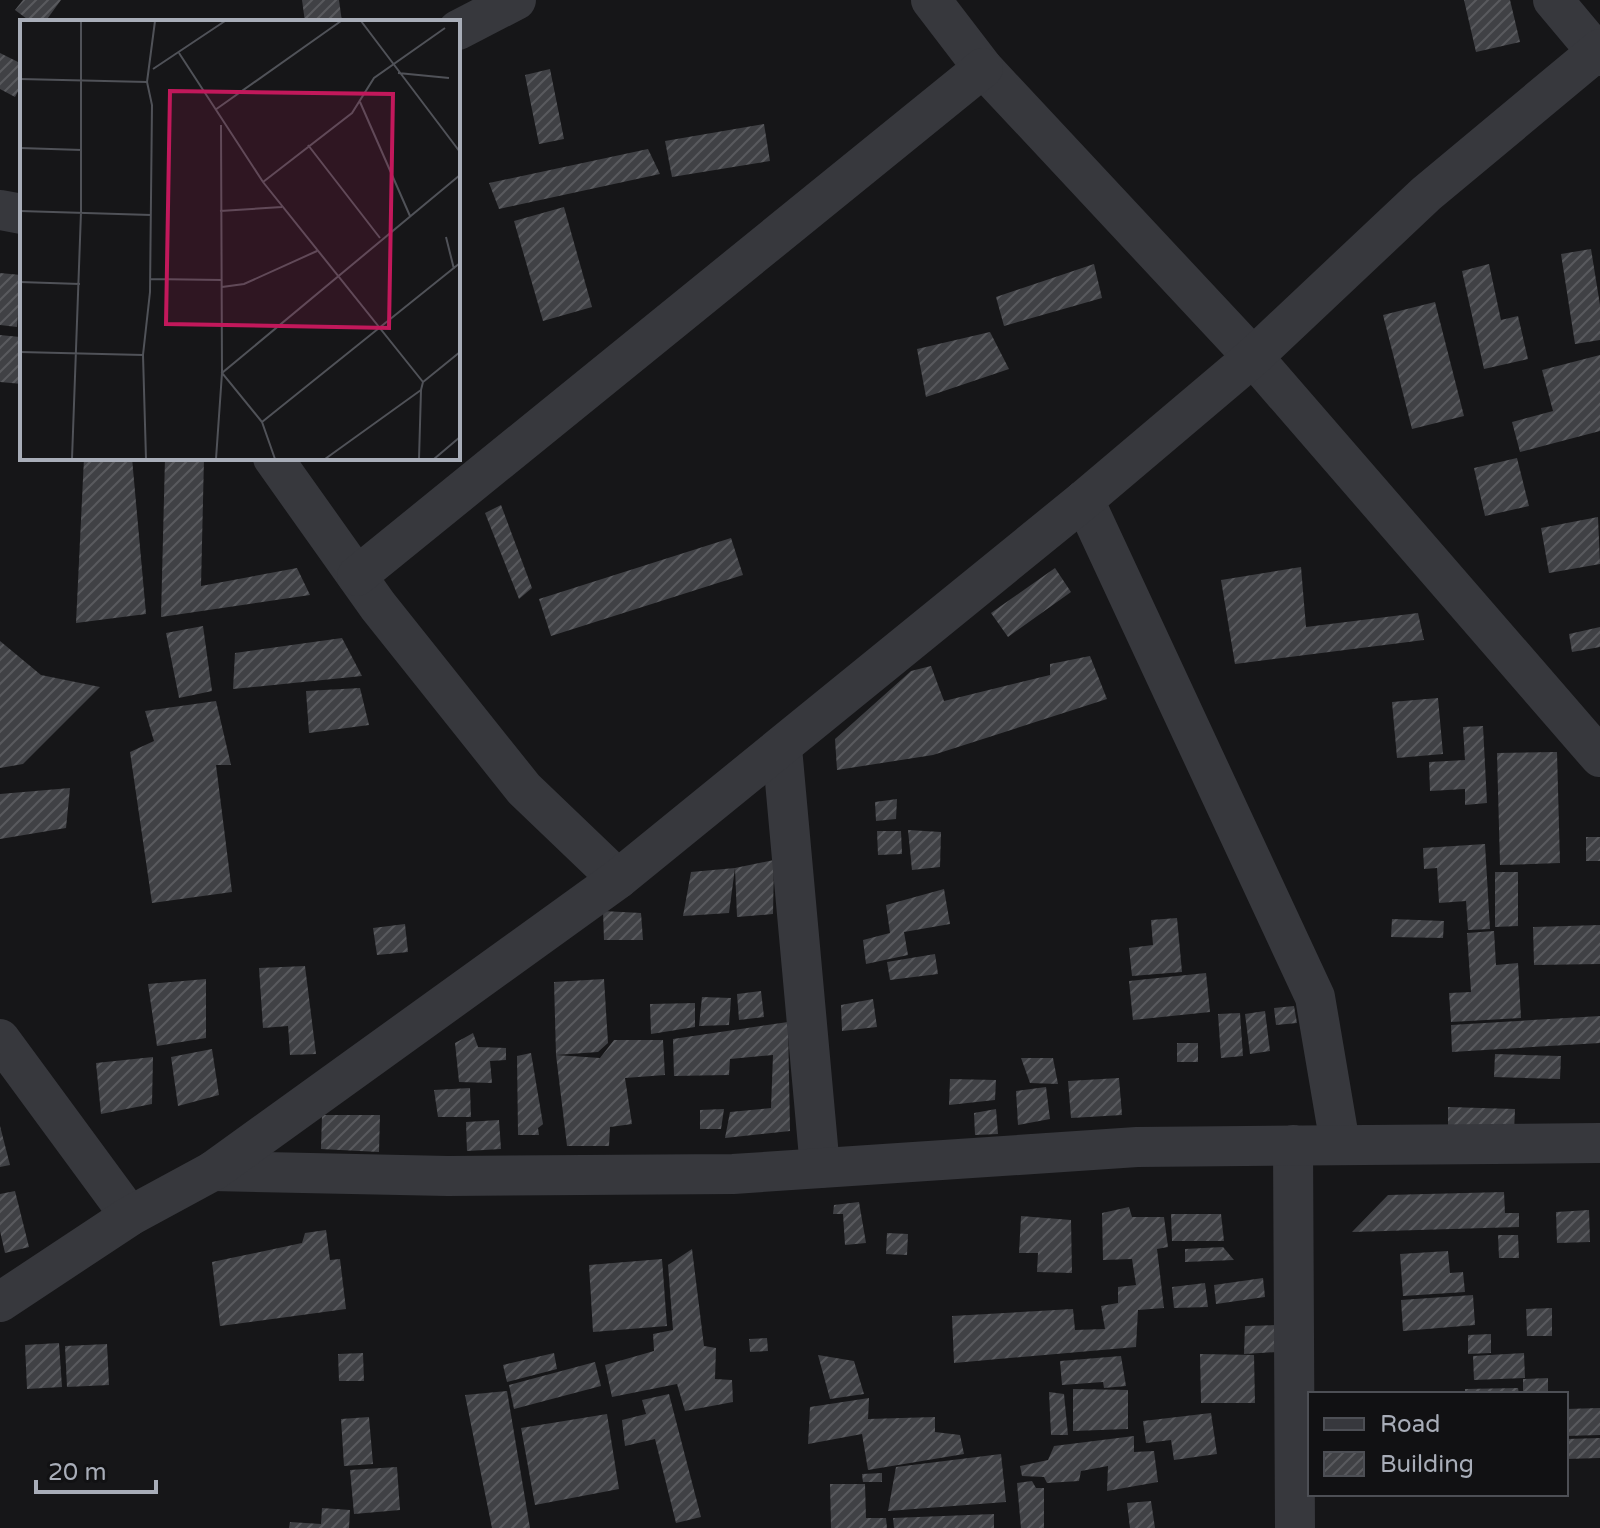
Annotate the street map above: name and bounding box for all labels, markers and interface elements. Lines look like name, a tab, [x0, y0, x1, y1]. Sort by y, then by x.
inset map	[20, 20, 460, 460]
legend	[1308, 1392, 1568, 1496]
text: Road	[1380, 1410, 1440, 1439]
scale bar	[36, 1444, 156, 1494]
text: Building	[1380, 1450, 1474, 1479]
text: 20 m	[48, 1458, 106, 1487]

